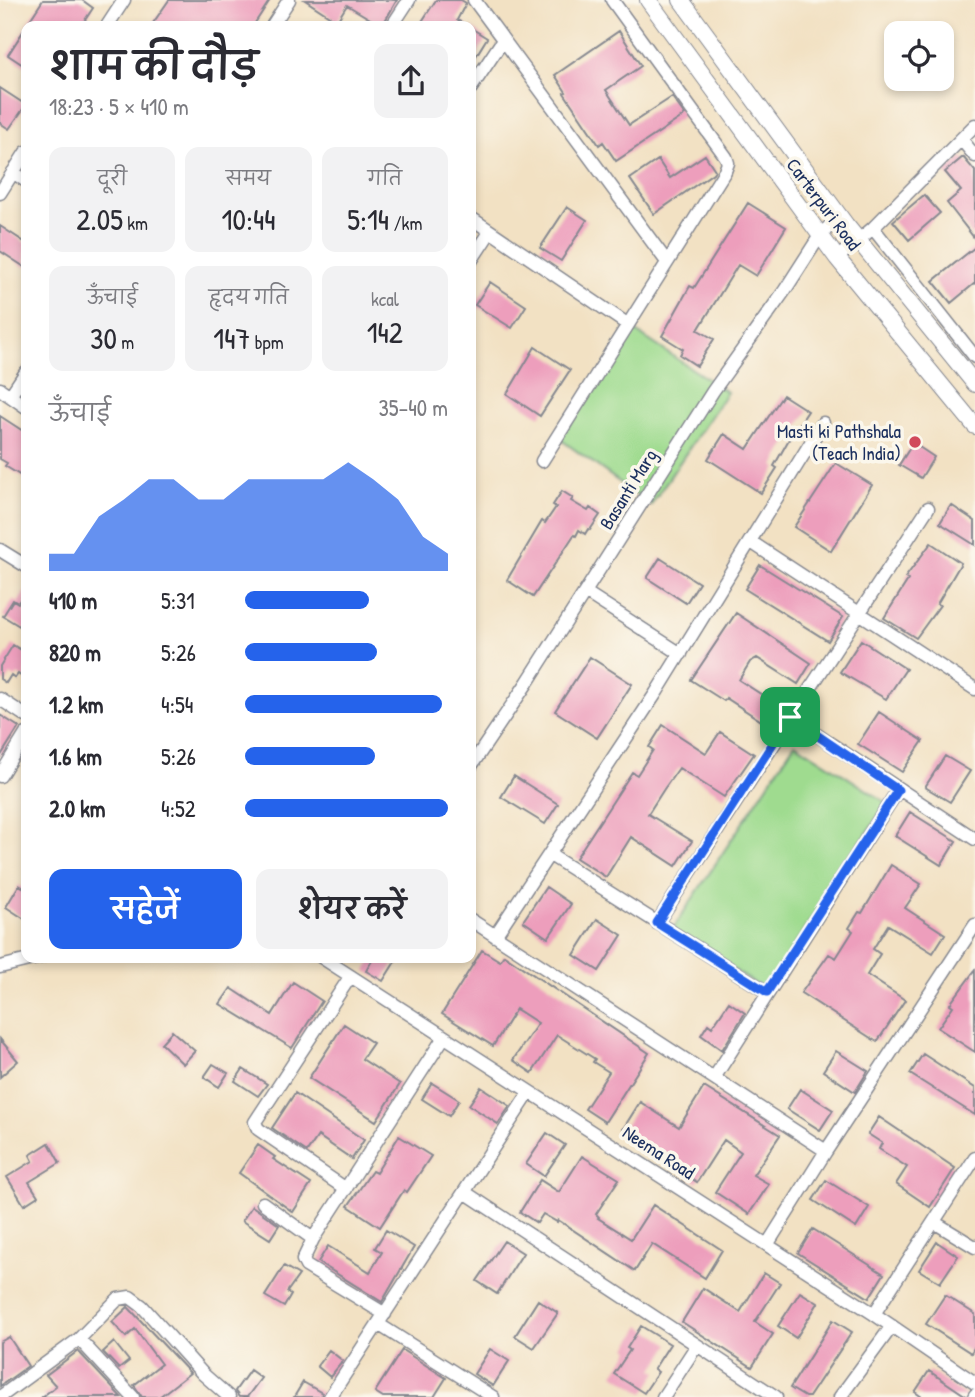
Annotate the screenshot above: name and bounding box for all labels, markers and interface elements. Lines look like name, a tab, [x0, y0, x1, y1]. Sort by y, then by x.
map controls	[884, 21, 954, 91]
button: locate	[884, 21, 954, 91]
text: शाम की दौड़	[49, 39, 258, 91]
button: share	[374, 44, 448, 118]
text: 18:23 · 5 × 410 m	[49, 91, 189, 122]
street label: Carterpuri Road	[781, 152, 868, 256]
text: दूरी	[97, 165, 127, 191]
text: समय	[226, 165, 271, 191]
text: गति	[368, 165, 402, 191]
text: 2.05	[76, 199, 123, 239]
text: 10:44	[222, 199, 275, 239]
text: 5:14	[347, 199, 389, 239]
text: km	[123, 210, 148, 236]
text: /km	[389, 210, 422, 236]
text: ऊँचाई	[87, 284, 138, 310]
text: हृदय गति	[208, 284, 289, 310]
text: kcal	[371, 286, 399, 312]
text: 142	[367, 312, 403, 352]
text: 30	[90, 318, 117, 358]
text: 147	[213, 318, 250, 358]
text: m	[117, 329, 134, 355]
text: bpm	[250, 329, 284, 355]
text: 35–40 m	[378, 392, 448, 423]
text: ऊँचाई	[49, 397, 111, 428]
place label: Masti ki Pathshala (Teach India)	[777, 418, 902, 466]
marker: Masti ki Pathshala (Teach India)	[907, 434, 923, 450]
street label: Basanti Marg	[593, 444, 663, 534]
text: 410 m	[49, 585, 97, 616]
text: 5:31	[161, 585, 195, 616]
text: 820 m	[49, 637, 101, 668]
text: 5:26	[161, 637, 196, 668]
pin	[760, 687, 820, 747]
text: 1.2 km	[49, 689, 104, 720]
text: 4:54	[161, 689, 193, 720]
icon: arrive	[771, 698, 809, 736]
text: 1.6 km	[49, 741, 102, 772]
text: 5:26	[161, 741, 196, 772]
text: 2.0 km	[49, 793, 105, 824]
text: 4:52	[161, 793, 195, 824]
button: सहेजें	[49, 869, 242, 949]
button: शेयर करें	[256, 869, 448, 949]
street label: Neema Road	[618, 1119, 701, 1185]

